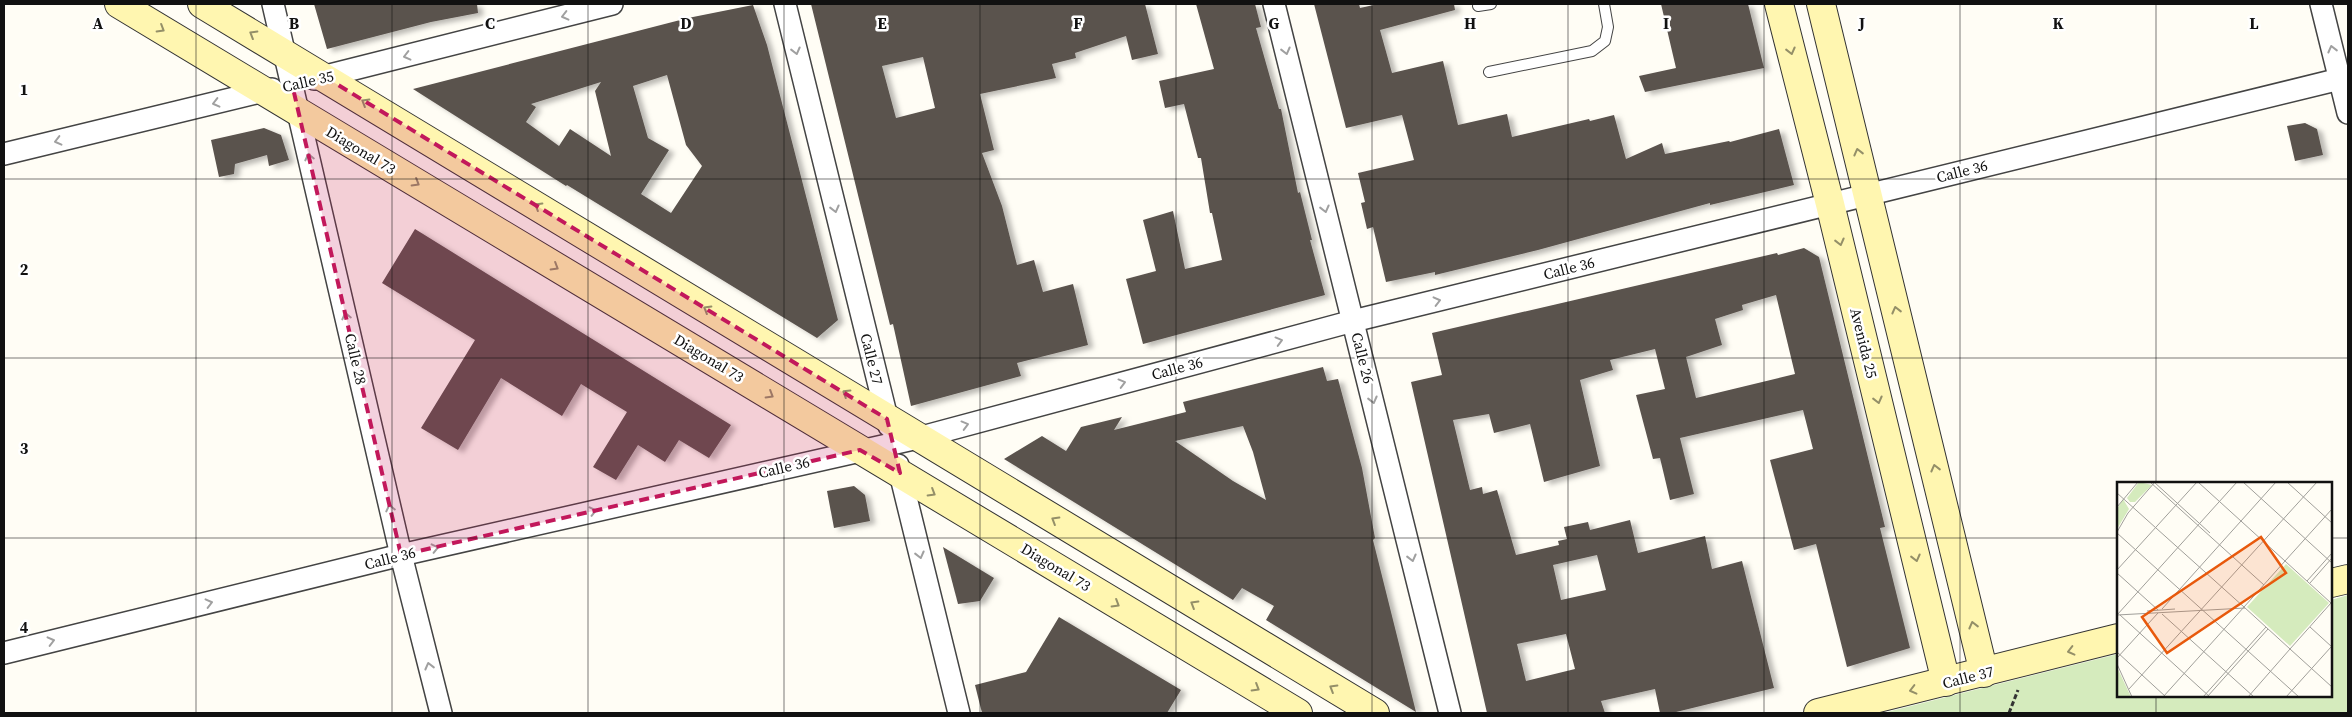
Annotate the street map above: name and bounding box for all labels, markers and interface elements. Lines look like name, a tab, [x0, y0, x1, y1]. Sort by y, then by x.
one-way arrow	[560, 10, 569, 21]
text: A	[93, 12, 104, 34]
text: B	[289, 12, 300, 34]
text: C	[485, 12, 495, 34]
text: D	[680, 12, 692, 34]
text: E	[877, 12, 887, 34]
text: F	[1073, 12, 1083, 34]
text: G	[1269, 12, 1280, 34]
text: H	[1464, 12, 1476, 34]
text: I	[1663, 12, 1669, 34]
text: J	[1858, 12, 1865, 34]
text: K	[2052, 12, 2064, 34]
text: L	[2249, 12, 2259, 34]
one-way arrow	[155, 23, 164, 33]
one-way arrow	[249, 31, 258, 41]
one-way arrow	[2327, 45, 2338, 53]
one-way arrow	[1785, 46, 1796, 55]
one-way arrow	[790, 47, 801, 56]
one-way arrow	[1280, 47, 1291, 56]
one-way arrow	[403, 50, 412, 61]
street label: Calle 35	[280, 65, 336, 97]
text: 1	[20, 78, 28, 100]
one-way arrow	[211, 97, 220, 108]
one-way arrow	[362, 98, 371, 108]
street label: Diagonal 73	[322, 121, 400, 179]
one-way arrow	[53, 135, 62, 146]
one-way arrow	[1853, 147, 1864, 156]
one-way arrow	[304, 153, 315, 162]
street label: Calle 36	[1934, 154, 1990, 188]
one-way arrow	[410, 177, 419, 187]
one-way arrow	[534, 203, 543, 213]
one-way arrow	[829, 204, 840, 213]
one-way arrow	[1319, 204, 1330, 213]
one-way arrow	[1834, 238, 1845, 247]
street label: Calle 36	[1541, 251, 1597, 285]
text: 2	[20, 258, 29, 280]
one-way arrow	[550, 260, 559, 270]
one-way arrow	[1432, 296, 1441, 307]
one-way arrow	[703, 305, 712, 315]
one-way arrow	[1891, 305, 1902, 314]
street label: Avenida 25	[1845, 306, 1883, 380]
one-way arrow	[341, 311, 352, 320]
street label: Diagonal 73	[670, 329, 748, 387]
street label: Calle 26	[1346, 330, 1380, 386]
street label: Calle 28	[340, 331, 372, 387]
street label: Calle 27	[855, 331, 889, 387]
one-way arrow	[1275, 336, 1284, 347]
street label: Calle 36	[1149, 351, 1205, 385]
one-way arrow	[1118, 378, 1127, 389]
one-way arrow	[765, 388, 774, 398]
one-way arrow	[842, 390, 851, 400]
one-way arrow	[1367, 396, 1378, 405]
one-way arrow	[1872, 396, 1883, 405]
one-way arrow	[961, 420, 970, 431]
text: 3	[20, 437, 29, 459]
street label: Calle 36	[756, 451, 812, 483]
one-way arrow	[1930, 464, 1940, 472]
inset map	[2117, 482, 2332, 697]
one-way arrow	[927, 486, 936, 496]
one-way arrow	[385, 504, 396, 513]
one-way arrow	[589, 506, 598, 517]
one-way arrow	[1051, 517, 1060, 527]
street label: Diagonal 73	[1017, 538, 1095, 596]
street label: Calle 36	[362, 541, 418, 575]
one-way arrow	[430, 543, 439, 554]
one-way arrow	[914, 550, 925, 559]
one-way arrow	[1406, 554, 1417, 563]
one-way arrow	[1910, 554, 1921, 563]
one-way arrow	[1111, 597, 1120, 607]
one-way arrow	[204, 598, 212, 608]
one-way arrow	[1191, 601, 1200, 611]
text: 4	[20, 616, 29, 638]
one-way arrow	[1968, 621, 1979, 630]
one-way arrow	[47, 636, 56, 647]
one-way arrow	[2068, 645, 2076, 655]
street label: Calle 37	[1940, 660, 1996, 694]
one-way arrow	[424, 661, 435, 670]
one-way arrow	[1250, 681, 1259, 691]
one-way arrow	[1909, 684, 1918, 695]
one-way arrow	[1330, 685, 1339, 695]

